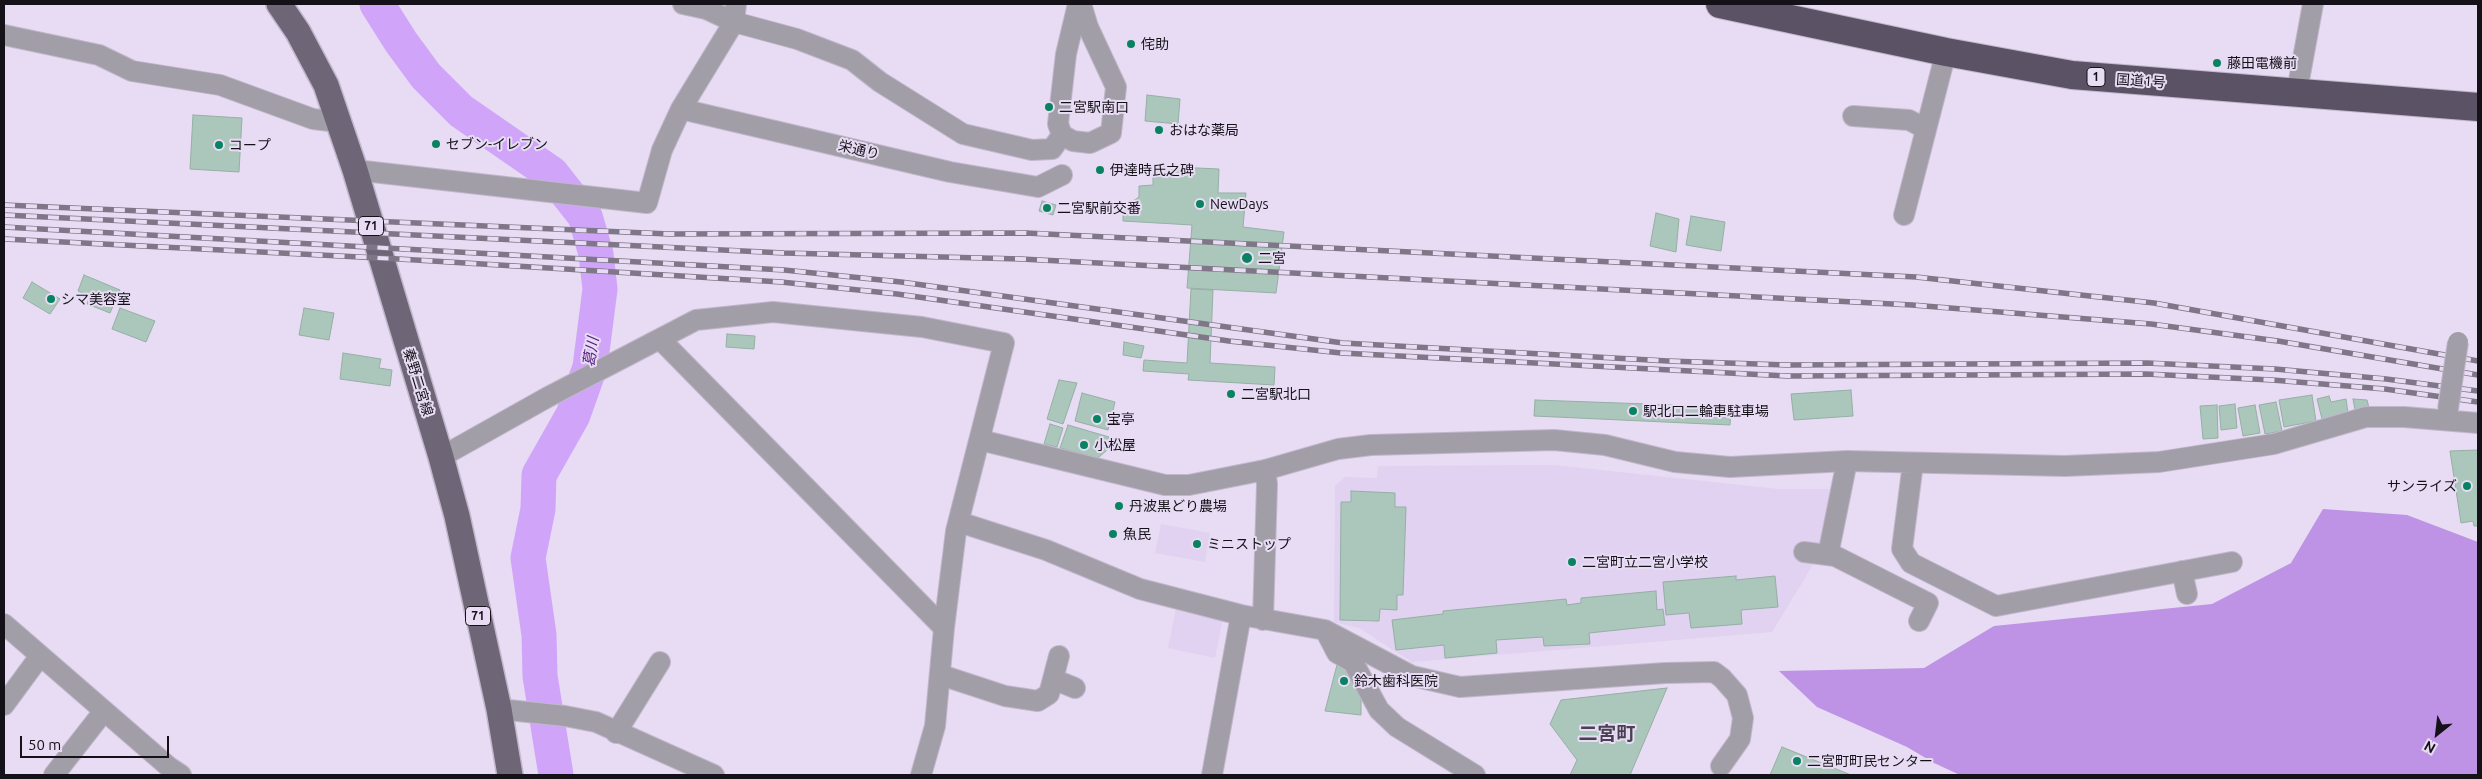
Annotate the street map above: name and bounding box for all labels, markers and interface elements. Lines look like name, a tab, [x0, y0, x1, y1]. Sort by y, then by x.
place label: 侘助	[1141, 36, 1169, 52]
marker: 侘助	[1125, 38, 1137, 50]
place label: 藤田電機前	[2227, 55, 2297, 71]
marker: 藤田電機前	[2211, 57, 2223, 69]
road number: 1	[2087, 68, 2105, 86]
street label: 国道1号	[2116, 71, 2166, 91]
place label: 二宮駅南口	[1059, 99, 1129, 115]
marker: 二宮駅南口	[1043, 101, 1055, 113]
place label: おはな薬局	[1169, 122, 1239, 138]
marker: おはな薬局	[1153, 124, 1165, 136]
place label: セブン-イレブン	[446, 136, 548, 152]
place label: コープ	[229, 137, 271, 153]
street label: 栄通り	[837, 137, 881, 163]
marker: セブン-イレブン	[430, 138, 442, 150]
marker: コープ	[213, 139, 225, 151]
place label: 伊達時氏之碑	[1110, 162, 1194, 178]
marker: 伊達時氏之碑	[1094, 164, 1106, 176]
place label: NewDays	[1210, 196, 1268, 212]
marker: NewDays	[1194, 198, 1206, 210]
place label: 二宮駅前交番	[1057, 200, 1141, 216]
marker: 二宮駅前交番	[1041, 202, 1053, 214]
road number: 71	[358, 217, 384, 236]
place label: 二宮	[1258, 250, 1286, 266]
marker: 二宮	[1240, 251, 1254, 265]
place label: シマ美容室	[61, 291, 131, 307]
marker: シマ美容室	[45, 293, 57, 305]
water label: 葛川	[580, 336, 602, 368]
street label: 秦野二宮線	[400, 346, 436, 418]
place label: 二宮駅北口	[1241, 386, 1311, 402]
marker: 二宮駅北口	[1225, 388, 1237, 400]
place label: 駅北口二輪車駐車場	[1643, 403, 1769, 419]
marker: 駅北口二輪車駐車場	[1627, 405, 1639, 417]
place label: 宝亭	[1107, 411, 1135, 427]
marker: 宝亭	[1091, 413, 1103, 425]
place label: 小松屋	[1094, 437, 1136, 453]
marker: 小松屋	[1078, 439, 1090, 451]
place label: サンライズ	[2387, 478, 2457, 494]
marker: サンライズ	[2461, 480, 2473, 492]
place label: 丹波黒どり農場	[1129, 498, 1227, 514]
marker: 丹波黒どり農場	[1113, 500, 1125, 512]
place label: 魚民	[1123, 526, 1151, 542]
marker: 魚民	[1107, 528, 1119, 540]
place label: ミニストップ	[1207, 536, 1291, 552]
marker: ミニストップ	[1191, 538, 1203, 550]
place label: 二宮町立二宮小学校	[1582, 554, 1708, 570]
marker: 二宮町立二宮小学校	[1566, 556, 1578, 568]
road number: 71	[466, 606, 490, 626]
place label: 鈴木歯科医院	[1354, 673, 1438, 689]
marker: 鈴木歯科医院	[1338, 675, 1350, 687]
north arrow	[2412, 709, 2462, 759]
district label: 二宮町	[1579, 723, 1635, 745]
scale bar	[22, 726, 171, 758]
text: 50 m	[28, 736, 61, 753]
text: N	[2421, 738, 2438, 757]
place label: 二宮町町民センター	[1807, 753, 1933, 769]
marker: 二宮町町民センター	[1791, 755, 1803, 767]

